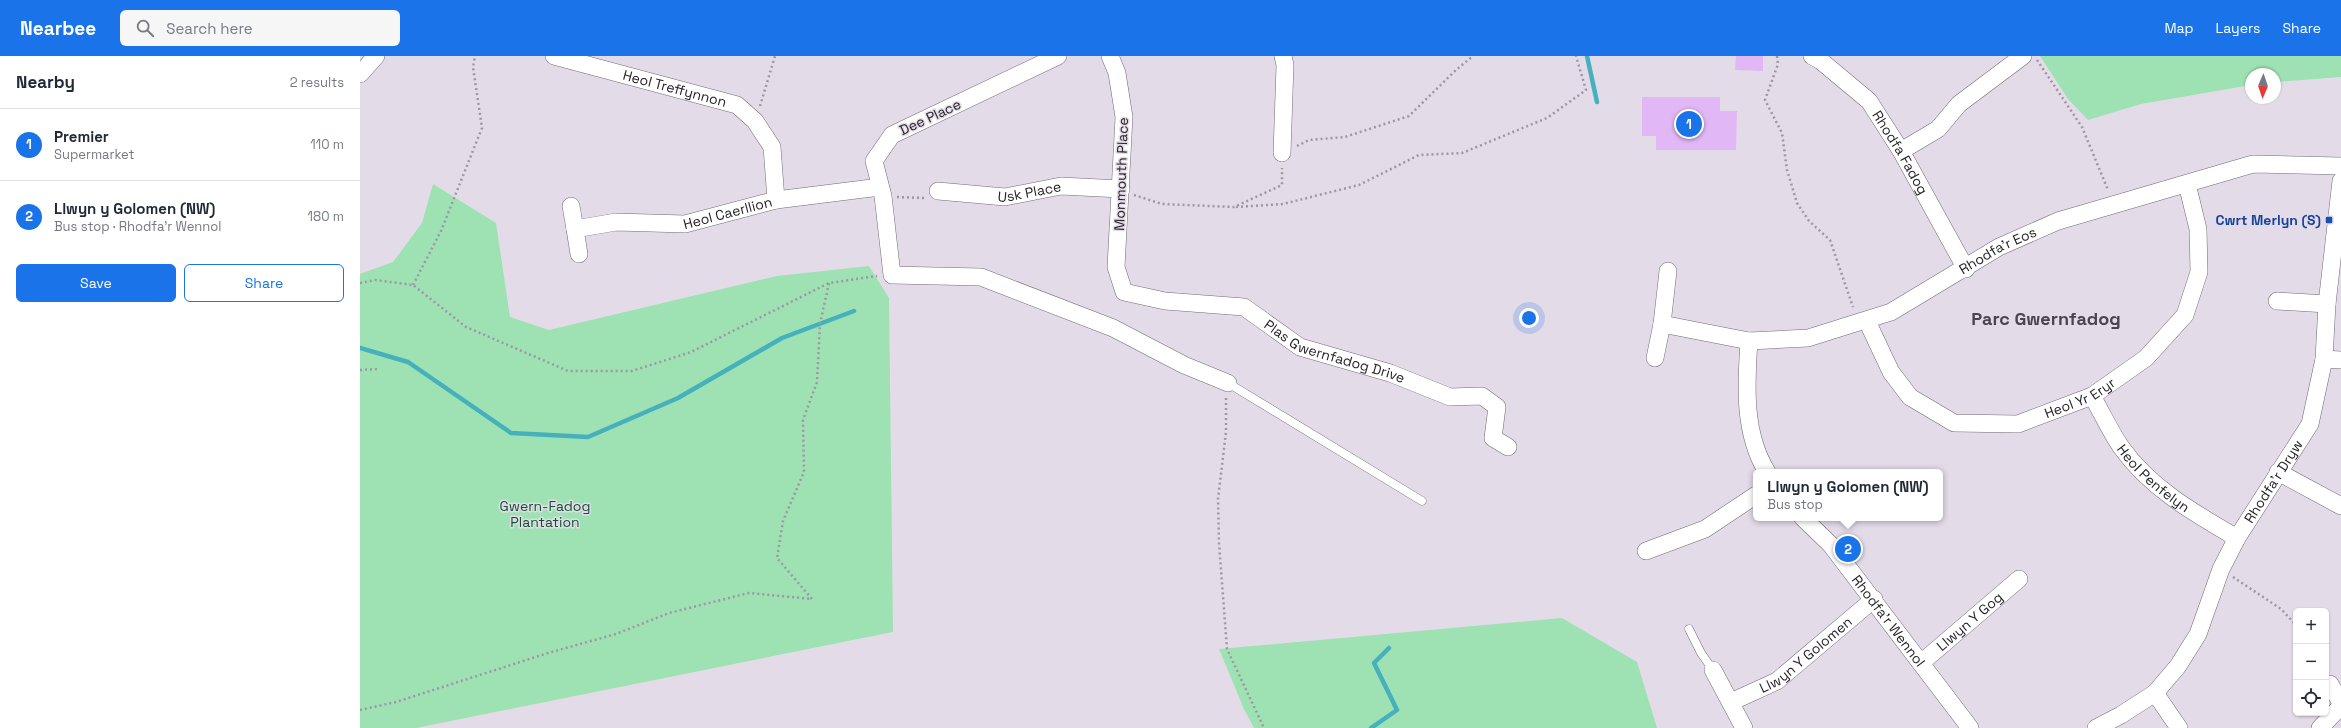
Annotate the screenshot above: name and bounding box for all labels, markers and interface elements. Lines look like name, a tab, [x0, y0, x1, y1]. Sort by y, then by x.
search box	[120, 10, 400, 46]
text: Nearbee	[20, 16, 96, 41]
icon: search	[134, 17, 156, 39]
text: Search here	[166, 19, 253, 38]
text: Map	[2164, 19, 2194, 37]
text: Layers	[2216, 19, 2260, 37]
text: Share	[2282, 19, 2321, 37]
street label: Heol Treffynnon	[621, 66, 729, 111]
north arrow	[2245, 68, 2281, 104]
text: Nearby	[16, 71, 75, 93]
text: 2 results	[290, 74, 344, 91]
street label: Dee Place	[896, 95, 964, 139]
street label: Rhodfa Fadog	[1868, 107, 1932, 198]
pin: 1	[1676, 109, 1702, 139]
street label: Monmouth Place	[1110, 117, 1132, 231]
text: Premier	[54, 127, 109, 146]
text: 1	[26, 136, 32, 153]
text: 110 m	[310, 136, 344, 153]
text: Supermarket	[54, 146, 135, 163]
street label: Usk Place	[997, 177, 1063, 206]
street label: Heol Caerllion	[681, 192, 774, 233]
text: Llwyn y Golomen (NW)	[54, 199, 215, 218]
text: 2	[25, 208, 33, 225]
text: 180 m	[308, 208, 344, 225]
place label: Cwrt Merlyn (S)	[2216, 211, 2321, 229]
marker: Cwrt Merlyn (S)	[2324, 215, 2334, 225]
text: Bus stop · Rhodfa'r Wennol	[54, 218, 221, 235]
street label: Rhodfa'r Eos	[1956, 223, 2039, 278]
button: Save	[16, 264, 176, 302]
button: Share	[184, 264, 344, 302]
district label: Parc Gwernfadog	[1971, 307, 2121, 330]
your location	[1519, 308, 1539, 328]
street label: Plas Gwernfadog Drive	[1261, 315, 1408, 387]
street label: Heol Yr Eryr	[2042, 374, 2119, 422]
street label: Rhodfa'r Dryw	[2240, 436, 2307, 526]
street label: Heol Penfelyn	[2113, 441, 2193, 516]
popup	[1753, 469, 1943, 521]
text: Llwyn y Golomen (NW)	[1767, 477, 1929, 496]
text: Bus stop	[1767, 496, 1823, 513]
park label: Gwern-Fadog Plantation	[500, 497, 590, 531]
pin: 2	[1835, 534, 1861, 564]
street label: Rhodfa'r Wennol	[1848, 571, 1929, 670]
street label: Llwyn Y Gog	[1933, 588, 2007, 655]
map controls	[2293, 608, 2329, 716]
button: +	[2293, 608, 2329, 644]
street label: Llwyn Y Golomen	[1756, 613, 1856, 697]
button: −	[2293, 644, 2329, 680]
button: locate	[2293, 680, 2329, 716]

